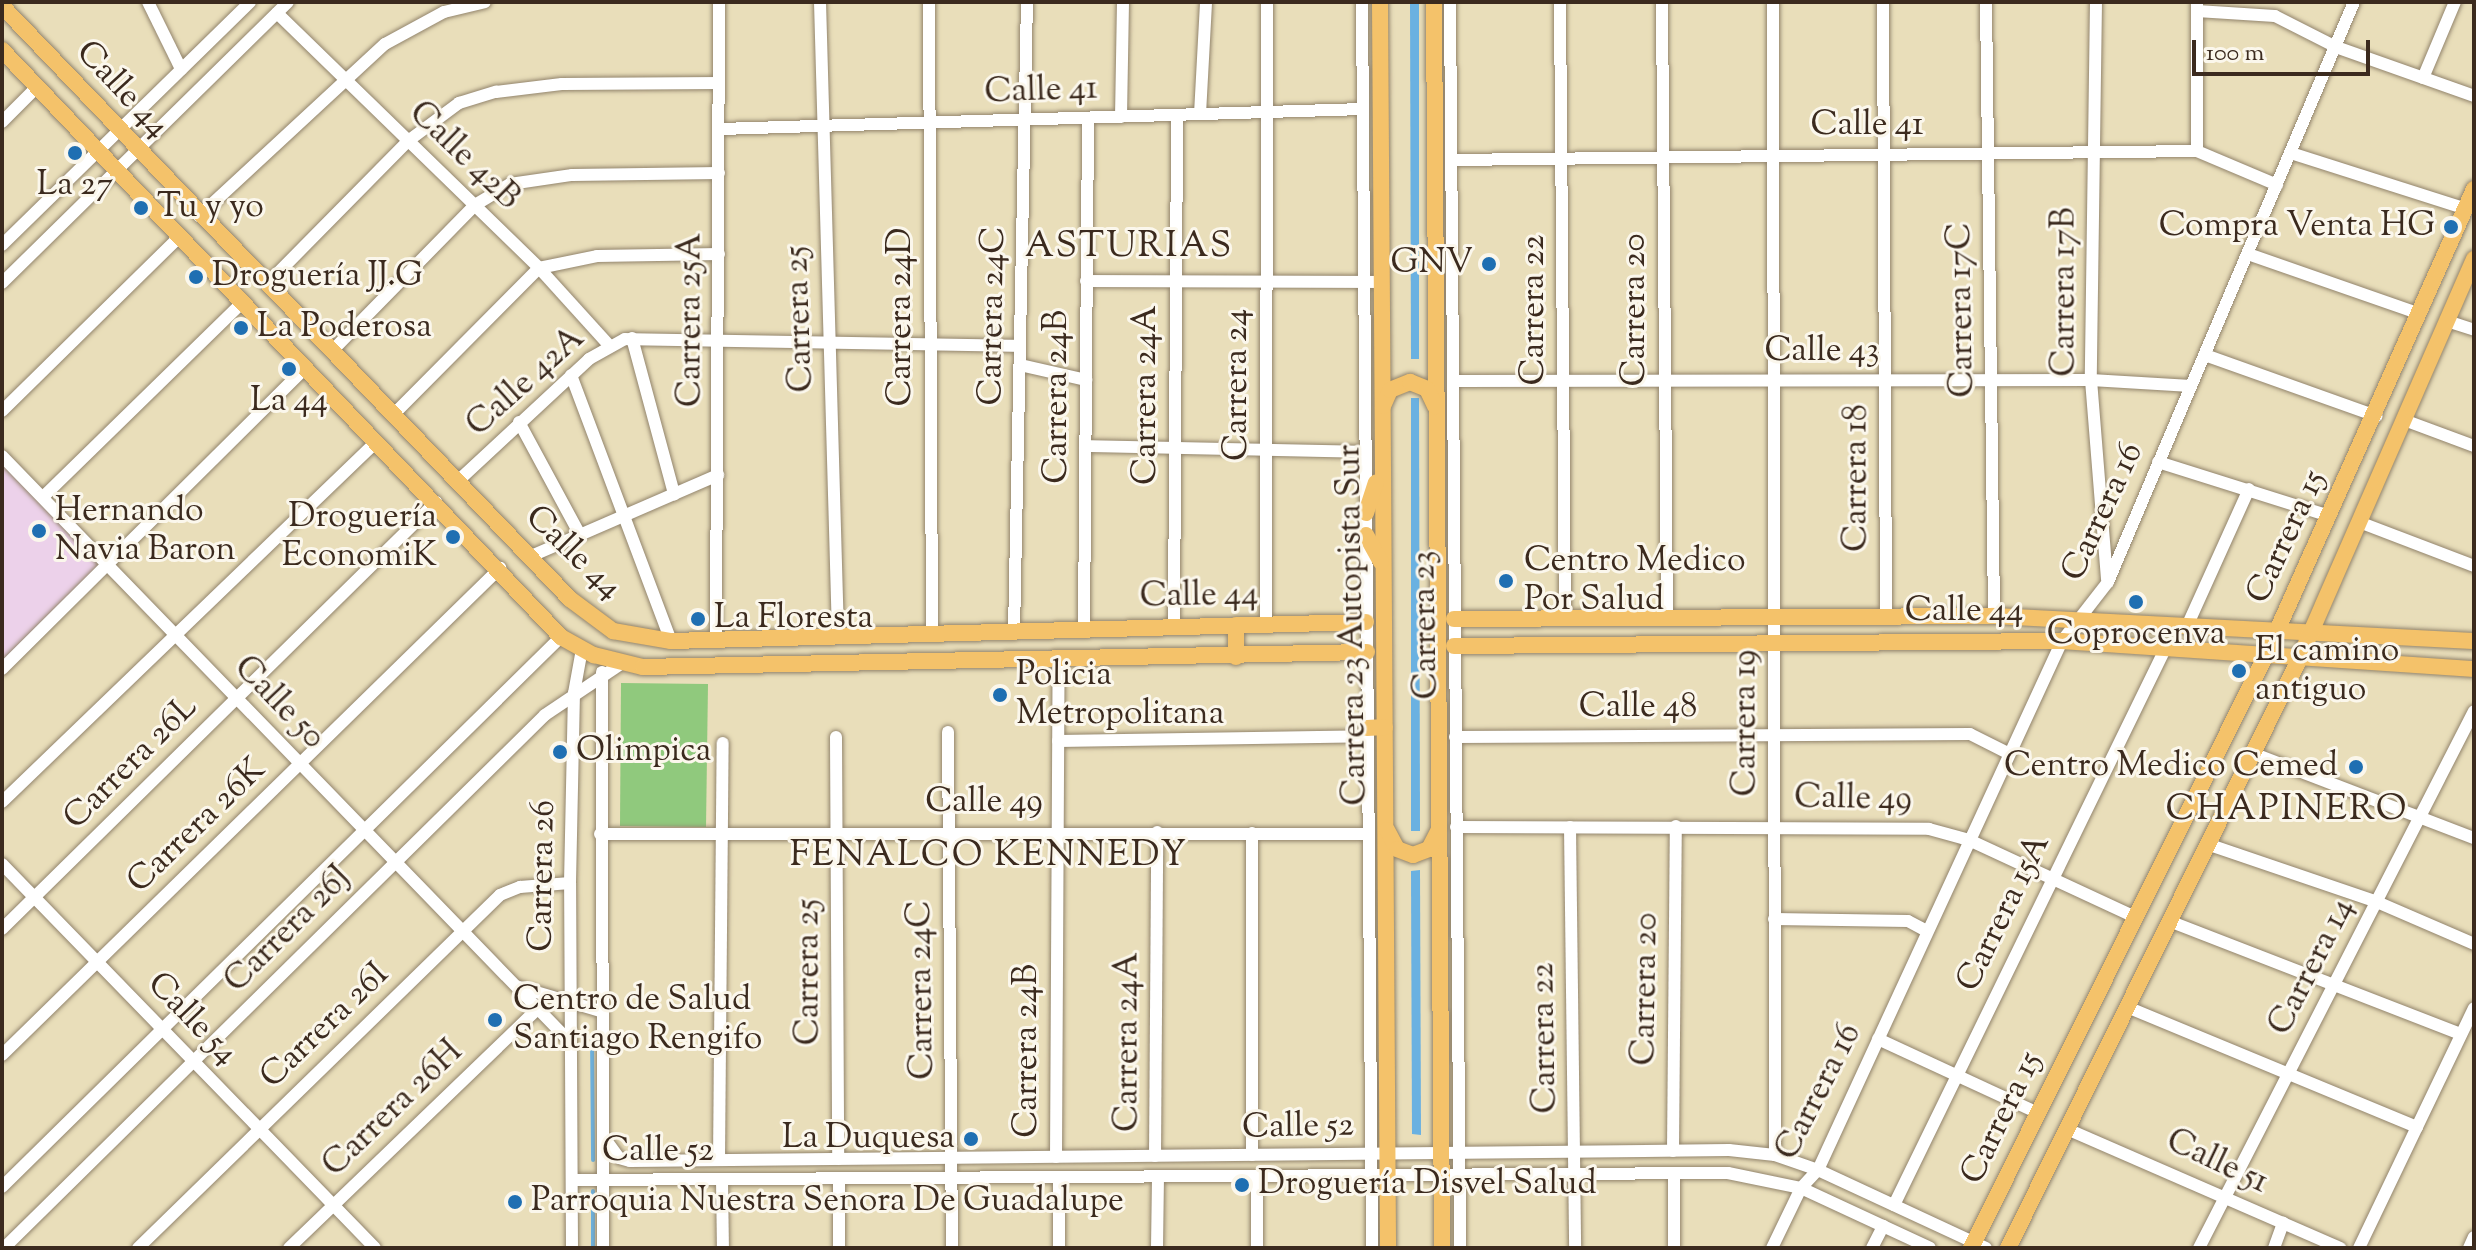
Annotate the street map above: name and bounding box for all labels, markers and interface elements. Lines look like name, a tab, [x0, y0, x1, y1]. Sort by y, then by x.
scale bar	[2196, 24, 2374, 74]
street label: Calle 44	[67, 33, 177, 147]
text: 100 m	[2206, 37, 2264, 71]
street label: Calle 41	[984, 69, 1098, 113]
street label: Calle 42B	[400, 93, 528, 219]
street label: Calle 41	[1810, 106, 1924, 146]
marker: La 27	[66, 144, 84, 162]
place label: La 27	[37, 166, 113, 206]
place label: Tu y yo	[157, 188, 264, 228]
marker: Tu y yo	[132, 199, 150, 217]
street label: Carrera 17B	[2045, 207, 2085, 377]
place label: Compra Venta HG	[2159, 207, 2435, 247]
marker: Compra Venta HG	[2442, 218, 2460, 236]
street label: Carrera 17C	[1940, 222, 1984, 398]
street label: Carrera 24C	[971, 226, 1015, 406]
district label: ASTURIAS	[1025, 226, 1233, 270]
street label: Carrera 24D	[882, 227, 922, 407]
street label: Carrera 25A	[671, 233, 711, 407]
street label: Carrera 20	[1616, 233, 1656, 387]
street label: Carrera 22	[1515, 235, 1555, 385]
place label: GNV	[1391, 244, 1473, 284]
street label: Carrera 25	[777, 245, 823, 393]
marker: GNV	[1480, 255, 1498, 273]
place label: Droguería JJ.G	[212, 257, 423, 297]
marker: Droguería JJ.G	[187, 268, 205, 286]
street label: Carrera 24A	[1127, 305, 1167, 485]
place label: La Poderosa	[257, 308, 432, 348]
street label: Carrera 24	[1218, 309, 1258, 461]
street label: Carrera 24B	[1038, 310, 1078, 484]
street label: Calle 42A	[458, 318, 594, 446]
marker: La Poderosa	[232, 319, 250, 337]
street label: Calle 43	[1764, 332, 1880, 372]
marker: La 44	[280, 360, 298, 378]
place label: La 44	[250, 382, 328, 422]
street label: Carrera 18	[1837, 404, 1877, 552]
street label: Carrera 16	[2053, 436, 2153, 588]
street label: Carrera 23 Autopista Sur	[1329, 444, 1377, 806]
street label: Carrera 15	[2238, 464, 2336, 610]
place label: Hernando Navia Baron	[55, 491, 236, 570]
place label: Droguería EconomiK	[282, 497, 437, 576]
street label: Calle 44	[516, 497, 630, 609]
marker: Hernando Navia Baron	[30, 522, 48, 540]
marker: Droguería EconomiK	[444, 528, 462, 546]
place label: Centro Medico Por Salud	[1524, 541, 1746, 620]
street label: Carrera 23	[1404, 550, 1448, 700]
marker: Centro Medico Por Salud	[1495, 570, 1517, 592]
street label: Calle 44	[1139, 575, 1259, 617]
street label: Calle 44	[1905, 592, 2023, 632]
marker: Coprocenva	[2127, 593, 2145, 611]
place label: La Floresta	[714, 599, 873, 639]
marker: La Floresta	[689, 610, 707, 628]
place label: Coprocenva	[2047, 615, 2225, 655]
place label: El camino antiguo	[2255, 631, 2399, 710]
street label: Calle 50	[225, 648, 333, 758]
street label: Carrera 19	[1726, 650, 1766, 796]
place label: Policia Metropolitana	[1016, 655, 1224, 734]
marker: El camino antiguo	[2230, 662, 2248, 680]
marker: Policia Metropolitana	[991, 686, 1009, 704]
street label: Carrera 26L	[56, 688, 206, 838]
street label: Calle 48	[1579, 688, 1697, 728]
place label: Olimpica	[576, 732, 711, 772]
marker: Olimpica	[551, 743, 569, 761]
place label: Centro Medico Cemed	[2004, 747, 2338, 787]
street label: Carrera 26K	[119, 750, 275, 902]
marker: Centro Medico Cemed	[2345, 756, 2367, 778]
street label: Calle 49	[1794, 778, 1912, 820]
street label: Calle 49	[925, 783, 1043, 823]
district label: CHAPINERO	[2166, 789, 2408, 833]
street label: Carrera 26	[521, 800, 565, 952]
street label: Carrera 15A	[1948, 828, 2060, 998]
district label: FENALCO KENNEDY	[790, 835, 1188, 879]
street label: Carrera 26J	[216, 858, 360, 1002]
street label: Carrera 14	[2260, 892, 2364, 1042]
street label: Carrera 25	[789, 899, 829, 1045]
street label: Carrera 24C	[900, 900, 944, 1080]
street label: Carrera 20	[1624, 912, 1668, 1066]
street label: Carrera 24A	[1108, 952, 1148, 1132]
street label: Carrera 26I	[252, 955, 398, 1097]
street label: Carrera 22	[1523, 962, 1567, 1114]
street label: Calle 54	[138, 964, 246, 1074]
street label: Carrera 24B	[1008, 964, 1048, 1138]
place label: Centro de Salud Santiago Rengifo	[513, 980, 762, 1060]
marker: Centro de Salud Santiago Rengifo	[484, 1009, 506, 1031]
street label: Carrera 16	[1767, 1017, 1871, 1167]
street label: Carrera 26H	[315, 1032, 471, 1186]
street label: Carrera 15	[1952, 1045, 2052, 1191]
street label: Calle 52	[1242, 1106, 1354, 1148]
place label: La Duquesa	[782, 1119, 955, 1159]
street label: Calle 51	[2160, 1121, 2274, 1203]
marker: La Duquesa	[962, 1130, 980, 1148]
street label: Calle 52	[602, 1132, 714, 1172]
place label: Droguería Disvel Salud	[1258, 1165, 1597, 1205]
marker: Droguería Disvel Salud	[1233, 1176, 1251, 1194]
place label: Parroquia Nuestra Senora De Guadalupe	[531, 1182, 1124, 1222]
marker: Parroquia Nuestra Senora De Guadalupe	[506, 1193, 524, 1211]

